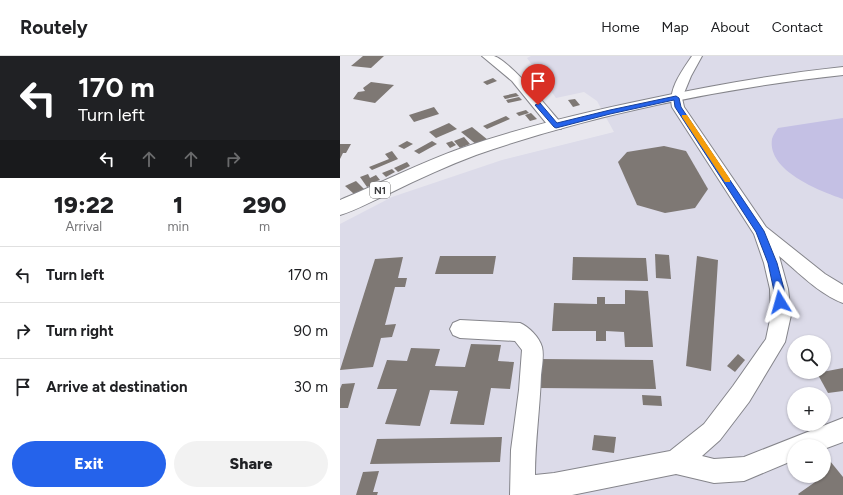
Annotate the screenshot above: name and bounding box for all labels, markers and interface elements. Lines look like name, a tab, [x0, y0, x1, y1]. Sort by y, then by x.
text: Routely	[20, 16, 88, 39]
text: Home	[601, 19, 640, 36]
text: Map	[662, 19, 689, 36]
text: About	[711, 19, 750, 36]
text: Contact	[772, 19, 823, 36]
pin	[521, 64, 555, 105]
text: 170 m	[78, 70, 155, 104]
icon: arrive	[527, 70, 549, 92]
icon: left	[12, 72, 64, 124]
text: Turn left	[78, 104, 145, 126]
icon: left	[96, 148, 118, 170]
icon: ahead	[138, 148, 160, 170]
icon: ahead	[180, 148, 202, 170]
icon: right	[222, 148, 244, 170]
road number: N1	[370, 182, 390, 198]
text: 19:22	[54, 190, 114, 219]
text: 1	[173, 190, 183, 219]
text: 290	[243, 190, 286, 219]
text: Arrival	[65, 219, 102, 234]
text: min	[168, 219, 189, 234]
text: m	[259, 219, 270, 234]
icon: left	[12, 264, 34, 286]
text: Turn left	[46, 266, 104, 284]
text: 170 m	[288, 266, 328, 284]
position arrow	[759, 281, 801, 323]
icon: right	[12, 320, 34, 342]
text: Turn right	[46, 322, 114, 340]
text: 90 m	[293, 322, 328, 340]
map controls	[787, 335, 831, 483]
button: search	[787, 335, 831, 379]
icon: arrive	[12, 376, 34, 398]
text: Arrive at destination	[46, 378, 187, 396]
text: 30 m	[294, 378, 328, 396]
button: +	[787, 387, 831, 431]
button: −	[787, 439, 831, 483]
button: Exit	[12, 441, 166, 487]
button: Share	[174, 441, 328, 487]

